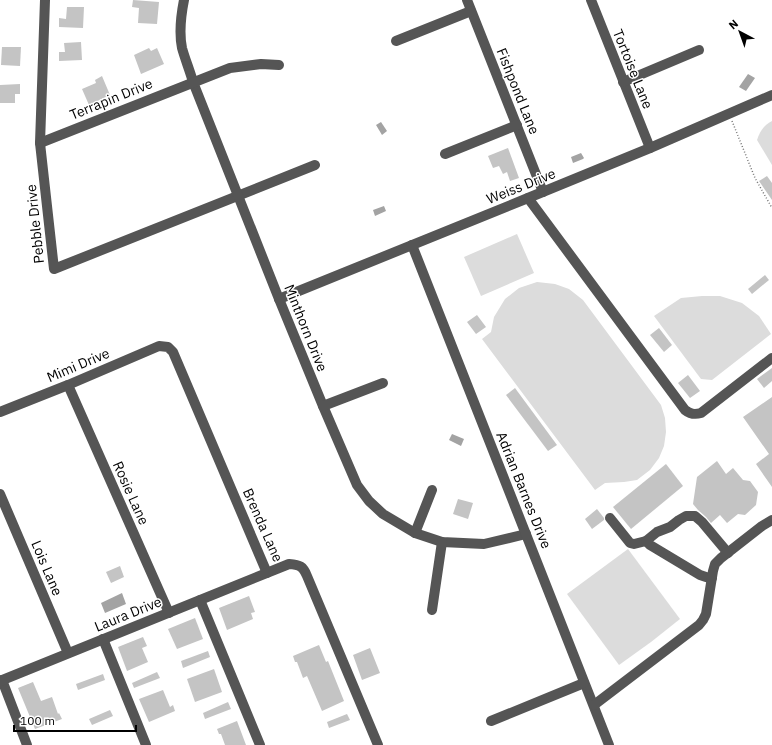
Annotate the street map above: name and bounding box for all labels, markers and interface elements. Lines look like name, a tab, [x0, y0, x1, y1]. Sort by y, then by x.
north arrow	[720, 12, 760, 52]
text: N	[726, 17, 741, 32]
street label: Tortoise Lane	[609, 27, 657, 112]
street label: Fishpond Lane	[493, 45, 544, 137]
street label: Terrapin Drive	[67, 74, 155, 124]
street label: Weiss Drive	[484, 164, 558, 208]
street label: Pebble Drive	[22, 183, 48, 264]
street label: Minthorn Drive	[280, 282, 332, 375]
street label: Mimi Drive	[44, 344, 112, 386]
street label: Adrian Barnes Drive	[492, 429, 556, 551]
street label: Rosie Lane	[109, 458, 153, 528]
street label: Brenda Lane	[239, 485, 287, 565]
street label: Lois Lane	[27, 538, 67, 599]
street label: Laura Drive	[92, 592, 164, 636]
scale bar	[14, 707, 136, 733]
text: 100 m	[20, 713, 55, 728]

